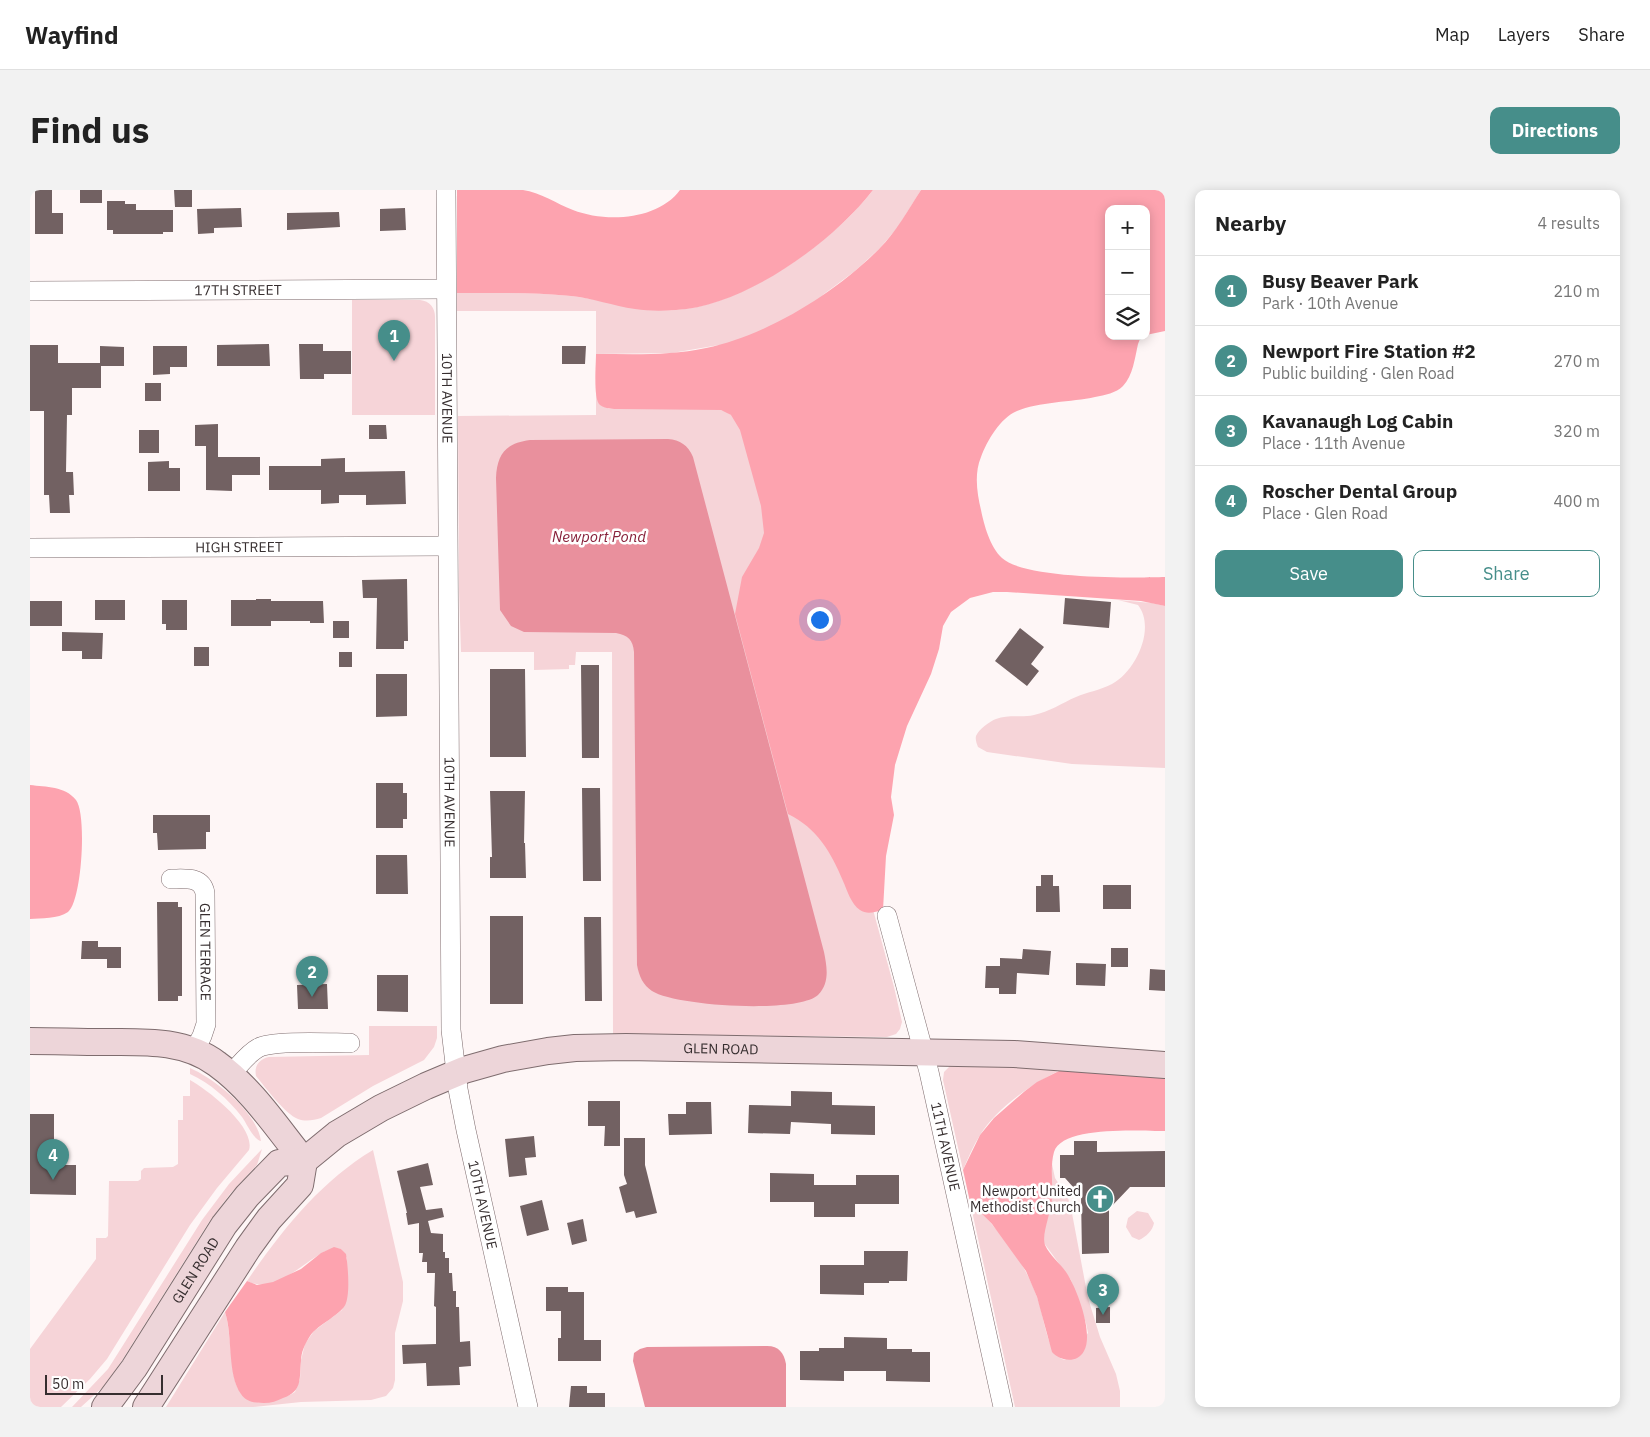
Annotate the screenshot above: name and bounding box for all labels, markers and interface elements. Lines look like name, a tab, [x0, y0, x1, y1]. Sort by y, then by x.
text: Wayfind	[25, 19, 118, 51]
text: Map	[1435, 23, 1470, 46]
text: Layers	[1498, 23, 1550, 46]
text: Share	[1578, 23, 1625, 46]
text: Find us	[30, 107, 149, 153]
button: Directions	[1490, 107, 1620, 154]
map controls	[1105, 205, 1150, 340]
button: +	[1105, 205, 1150, 250]
text: Nearby	[1215, 209, 1286, 237]
text: 4 results	[1537, 213, 1600, 233]
button: −	[1105, 250, 1150, 295]
text: Busy Beaver Park	[1262, 269, 1419, 293]
street label: 17TH STREET	[194, 281, 282, 299]
text: 1	[1226, 281, 1236, 301]
text: 210 m	[1553, 281, 1600, 301]
text: Park · 10th Avenue	[1262, 293, 1398, 313]
button: layers	[1105, 295, 1150, 340]
pin: 1	[378, 320, 410, 361]
text: Newport Fire Station #2	[1262, 339, 1476, 363]
text: 2	[1226, 351, 1236, 371]
text: 270 m	[1553, 351, 1600, 371]
street label: 10TH AVENUE	[438, 353, 457, 443]
text: Public building · Glen Road	[1262, 363, 1454, 383]
text: Kavanaugh Log Cabin	[1262, 409, 1453, 433]
text: 3	[1226, 421, 1236, 441]
text: 320 m	[1553, 421, 1600, 441]
text: Place · 11th Avenue	[1262, 433, 1405, 453]
text: Roscher Dental Group	[1262, 479, 1457, 503]
text: 4	[1226, 491, 1236, 511]
text: 400 m	[1553, 491, 1600, 511]
text: Place · Glen Road	[1262, 503, 1388, 523]
water label: Newport Pond	[552, 527, 646, 546]
street label: HIGH STREET	[195, 538, 283, 556]
button: Save	[1215, 550, 1403, 597]
button: Share	[1413, 550, 1600, 597]
your location	[807, 607, 833, 633]
street label: 10TH AVENUE	[440, 757, 459, 847]
street label: GLEN TERRACE	[196, 903, 215, 1001]
pin: 2	[296, 956, 328, 997]
street label: GLEN ROAD	[683, 1039, 759, 1058]
street label: 11TH AVENUE	[927, 1100, 964, 1193]
pin: 4	[37, 1139, 69, 1180]
street label: 10TH AVENUE	[464, 1159, 501, 1251]
place label: Newport United Methodist Church	[970, 1182, 1081, 1216]
church icon: Newport United Methodist Church	[1085, 1184, 1115, 1214]
street label: GLEN ROAD	[168, 1234, 223, 1307]
pin: 3	[1087, 1274, 1119, 1315]
scale bar	[45, 1372, 162, 1395]
text: 50 m	[52, 1375, 84, 1393]

